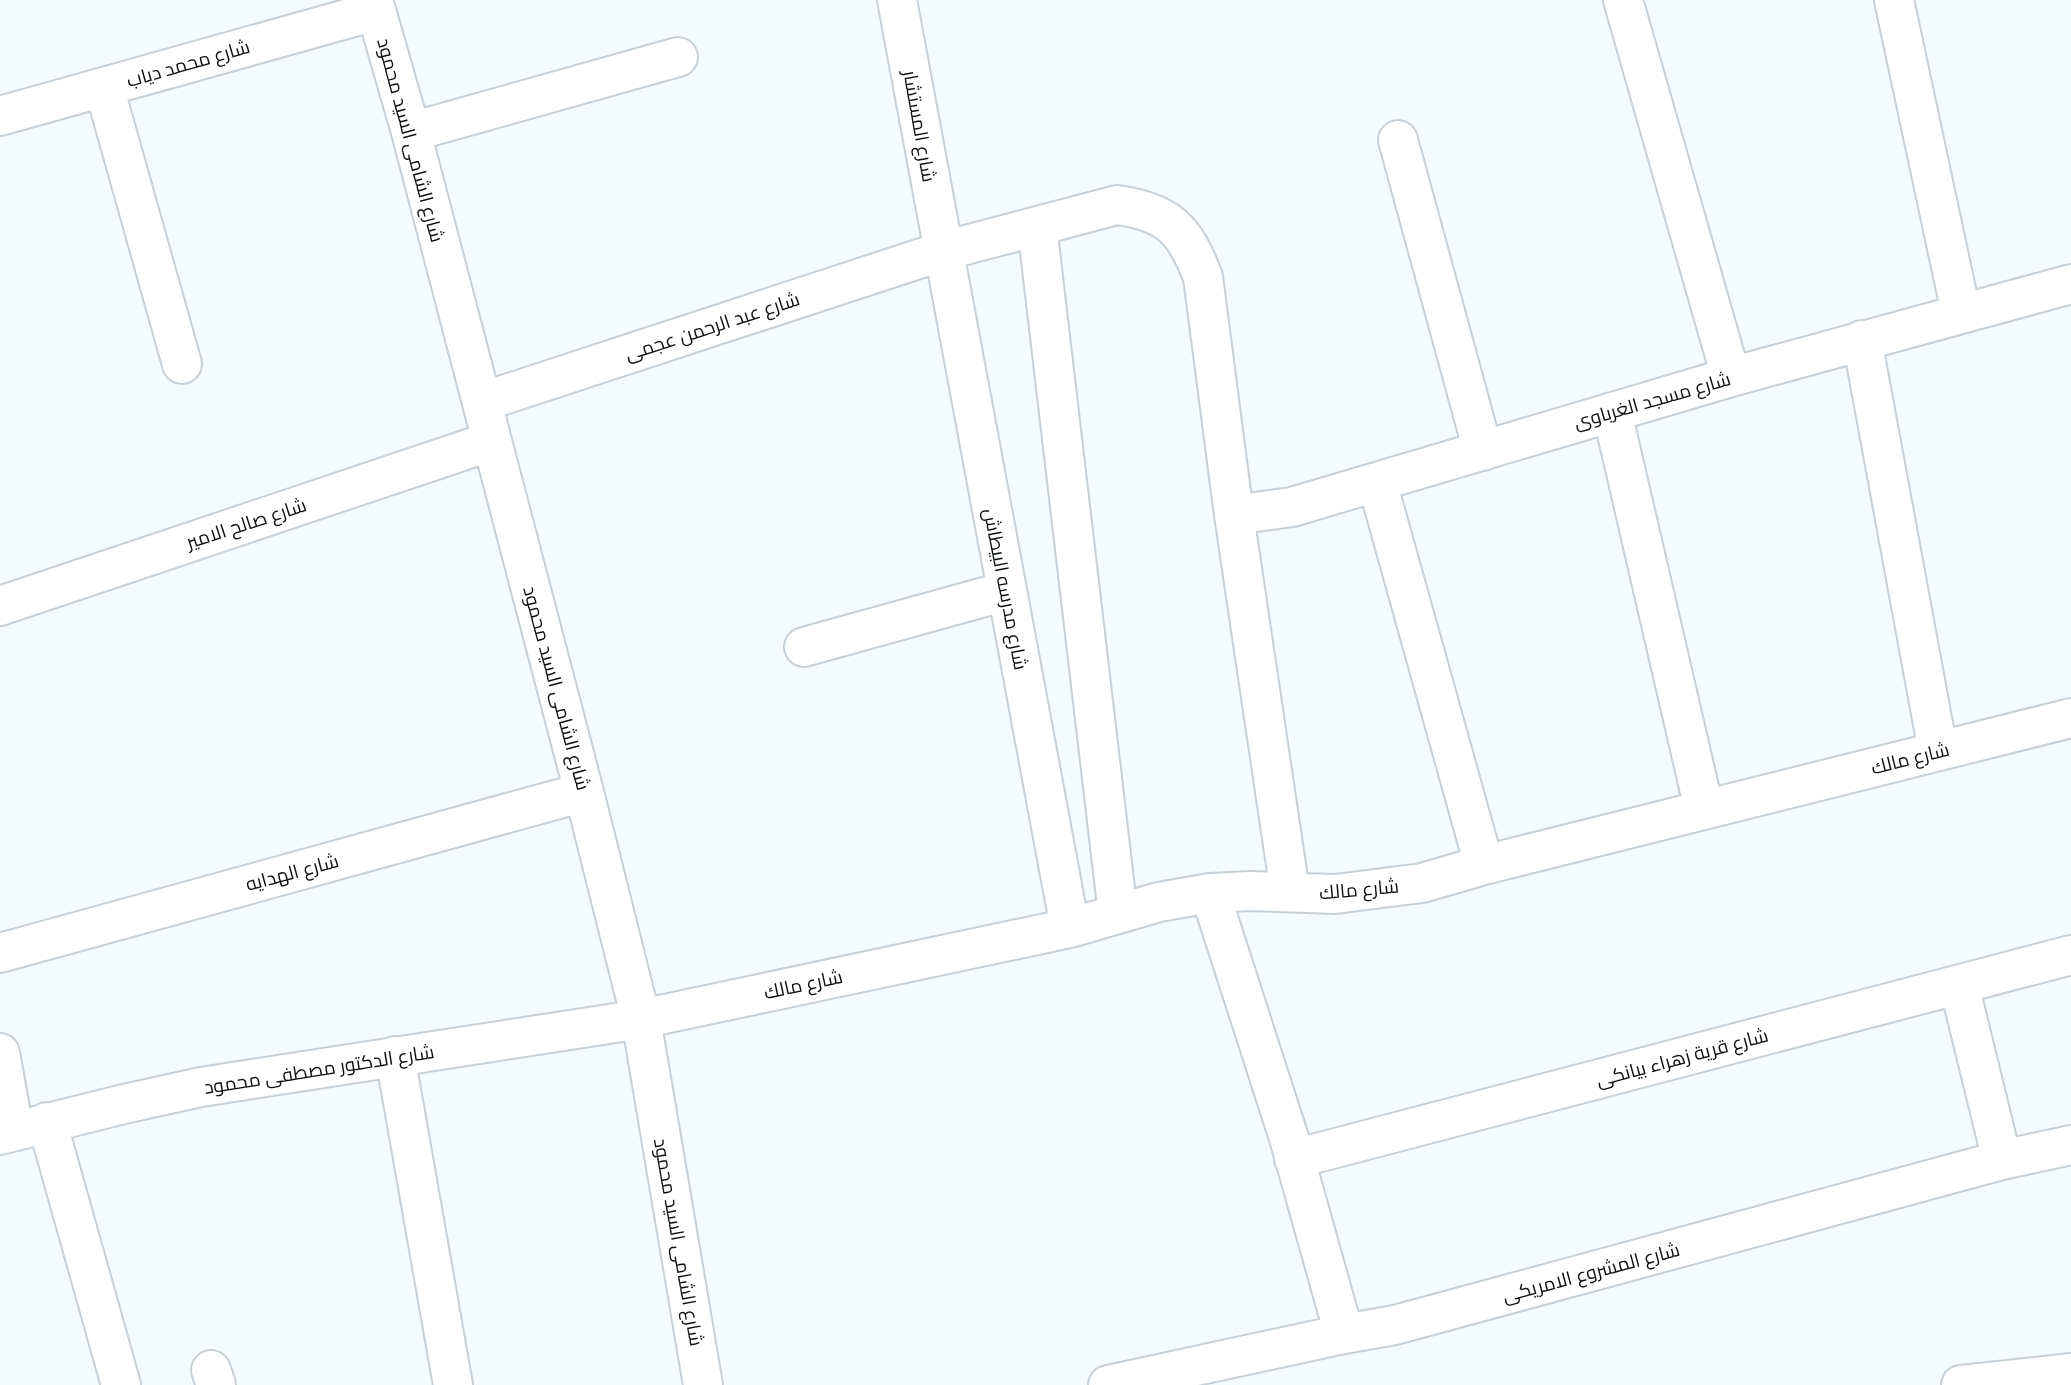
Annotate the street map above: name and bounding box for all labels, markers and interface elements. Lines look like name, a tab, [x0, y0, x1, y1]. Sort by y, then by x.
street label: شارع محمد دياب	[123, 34, 253, 94]
street label: شارع الشامى السيد محمود	[370, 35, 450, 245]
street label: شارع المستشار	[896, 67, 942, 184]
street label: شارع عبد الرحمن عجمى	[622, 286, 803, 367]
street label: شارع مسجد الغرباوى	[1571, 366, 1734, 436]
street label: شارع صالح الامير	[182, 492, 310, 556]
street label: شارع مدرسه البيطاش	[977, 506, 1033, 672]
street label: شارع الشامى السيد محمود	[516, 583, 596, 793]
street label: شارع مالك	[1868, 737, 1952, 781]
street label: شارع الهدايه	[243, 848, 342, 898]
street label: شارع مالك	[1318, 874, 1400, 906]
street label: شارع مالك	[761, 964, 845, 1006]
street label: شارع قرية زهراء بيانكى	[1593, 1022, 1771, 1093]
street label: شارع الدكتور مصطفى محمود	[202, 1039, 436, 1101]
street label: شارع الشامى السيد محمود	[647, 1136, 709, 1348]
street label: شارع المشروع الامريكى	[1500, 1237, 1683, 1309]

